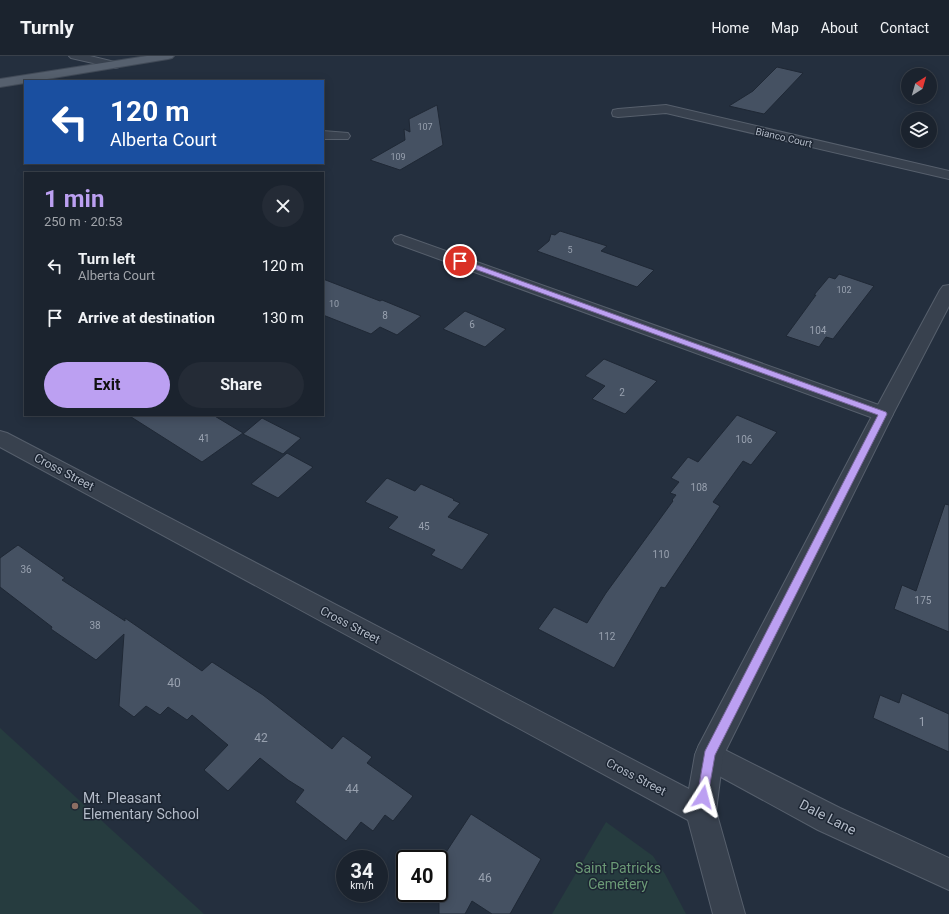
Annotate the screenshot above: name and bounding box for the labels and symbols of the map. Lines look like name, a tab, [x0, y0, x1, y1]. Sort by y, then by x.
north arrow	[901, 68, 937, 104]
house number: 107	[417, 122, 433, 132]
street label: Bianco Court	[755, 126, 813, 149]
house number: 109	[390, 152, 406, 162]
pin	[443, 244, 477, 278]
house number: 5	[567, 245, 573, 255]
house number: 102	[836, 285, 852, 295]
house number: 10	[329, 299, 339, 309]
house number: 8	[382, 310, 388, 321]
house number: 6	[469, 319, 475, 330]
house number: 104	[810, 325, 827, 336]
house number: 2	[619, 387, 625, 398]
house number: 41	[198, 433, 210, 444]
house number: 106	[736, 434, 753, 445]
street label: Cross Street	[32, 450, 96, 494]
house number: 108	[691, 482, 708, 493]
house number: 45	[418, 521, 430, 532]
house number: 110	[653, 549, 670, 560]
house number: 36	[20, 564, 32, 575]
house number: 175	[915, 595, 932, 606]
street label: Cross Street	[318, 603, 382, 647]
house number: 38	[89, 620, 101, 631]
house number: 112	[599, 631, 616, 642]
house number: 40	[167, 676, 181, 690]
house number: 1	[919, 715, 925, 729]
house number: 42	[254, 731, 268, 745]
street label: Cross Street	[604, 755, 668, 799]
position arrow	[682, 776, 724, 818]
house number: 44	[345, 782, 359, 796]
place label: Mt. Pleasant Elementary School	[83, 790, 199, 822]
street label: Dale Lane	[797, 796, 859, 838]
marker: Mt. Pleasant Elementary School	[70, 801, 80, 811]
speed limit sign: 40	[396, 850, 448, 902]
park label: Saint Patricks Cemetery	[575, 860, 661, 892]
house number: 46	[478, 871, 492, 885]

